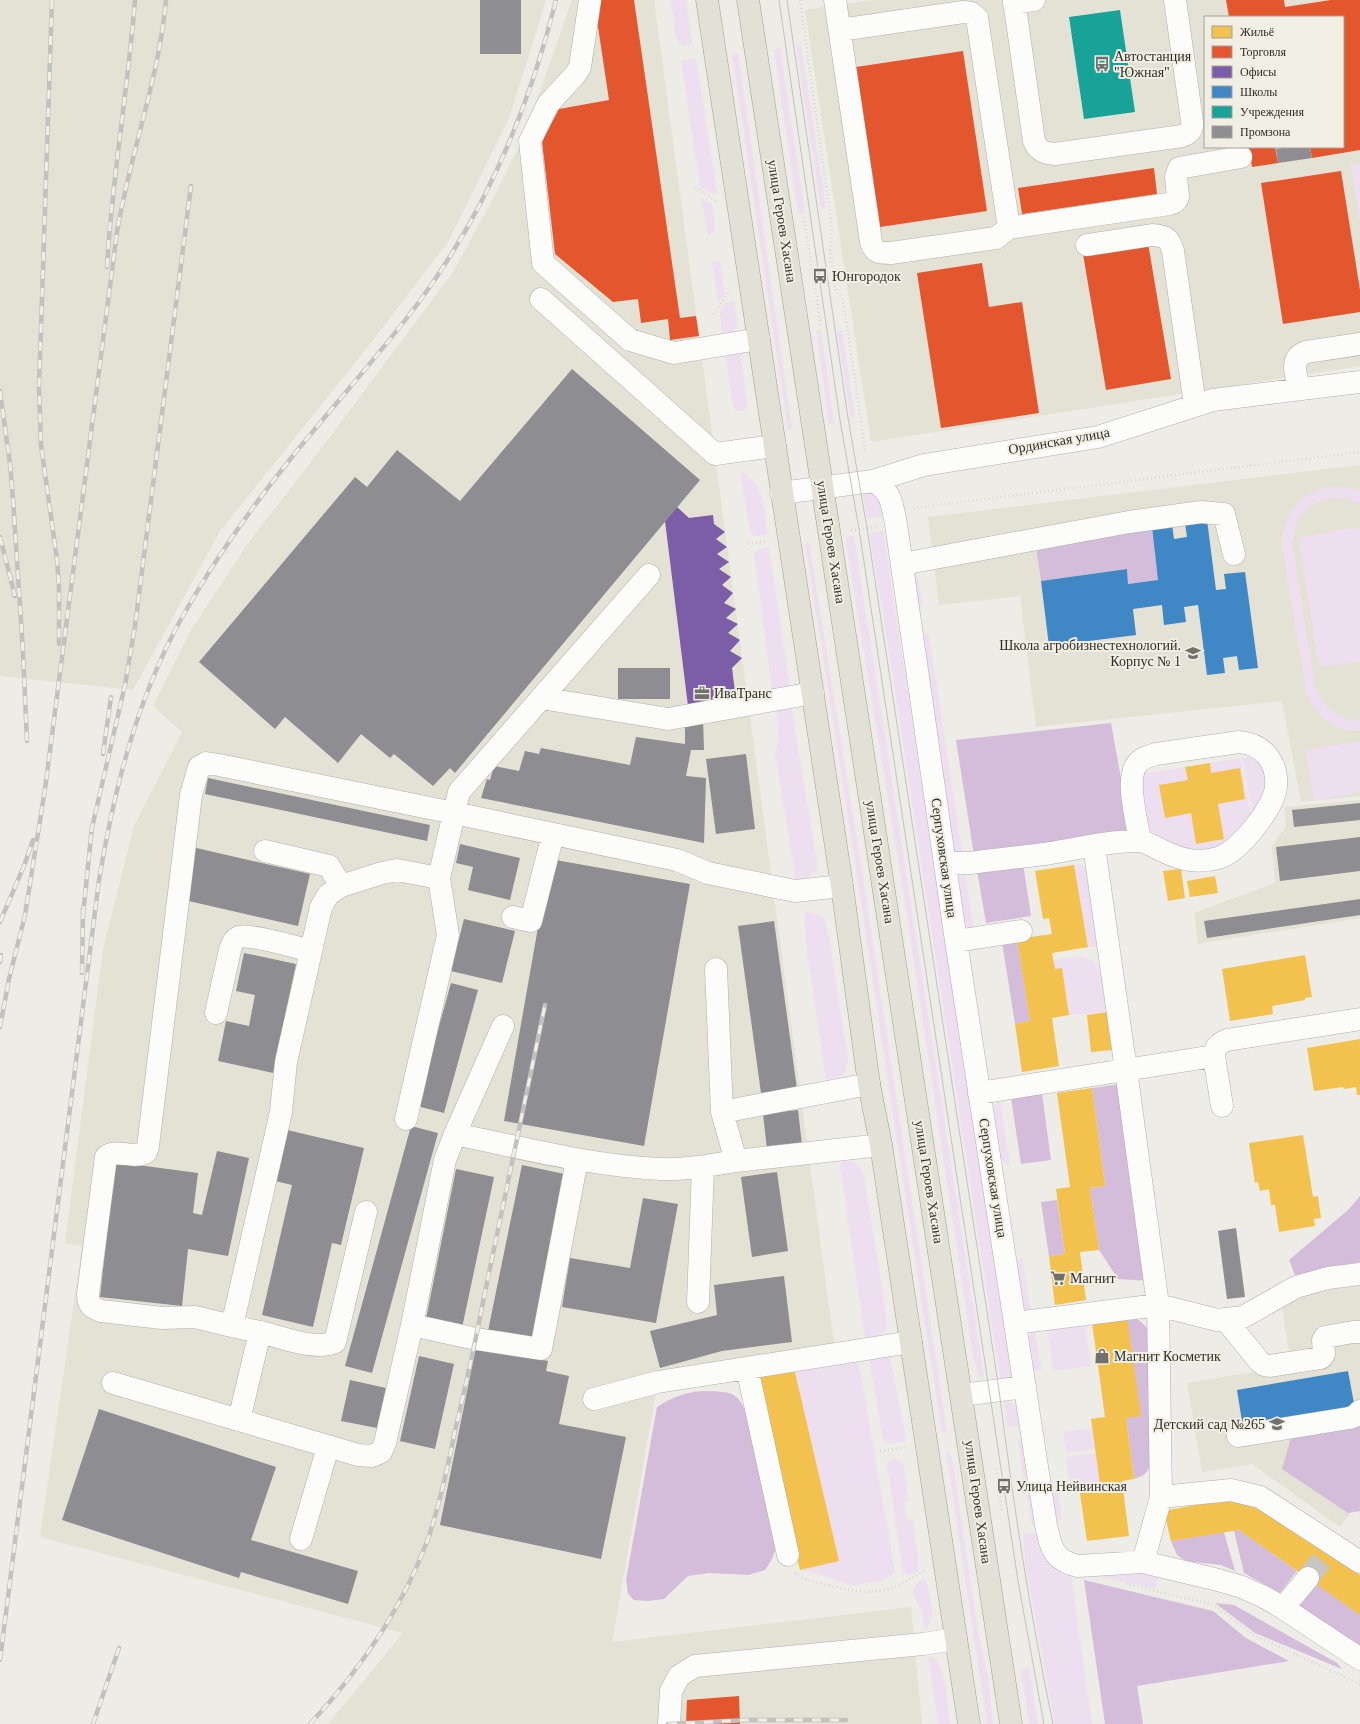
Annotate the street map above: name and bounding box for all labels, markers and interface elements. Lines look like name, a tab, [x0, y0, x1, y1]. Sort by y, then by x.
legend	[1204, 16, 1344, 148]
text: Жильё	[1240, 25, 1274, 39]
text: Торговля	[1240, 45, 1287, 59]
place label: Автостанция "Южная"	[1114, 49, 1192, 80]
bus stop icon: Автостанция "Южная"	[1093, 55, 1111, 73]
text: Офисы	[1240, 65, 1276, 79]
text: Школы	[1240, 85, 1277, 99]
text: Учреждения	[1240, 105, 1304, 119]
text: Промзона	[1240, 125, 1291, 139]
street label: улица Героев Хасана	[765, 158, 799, 284]
bus stop icon: Юнгородок	[811, 267, 829, 285]
place label: Юнгородок	[832, 269, 901, 284]
street label: Ординская улица	[1007, 425, 1112, 457]
street label: улица Героев Хасана	[814, 479, 848, 605]
place label: Школа агробизнестехнологий. Корпус № 1	[999, 638, 1181, 669]
school or university icon: Школа агробизнестехнологий. Корпус № 1	[1184, 644, 1202, 662]
office icon: ИваТранс	[693, 684, 711, 702]
place label: ИваТранс	[714, 686, 772, 701]
street label: Серпуховская улица	[928, 797, 960, 920]
street label: улица Героев Хасана	[863, 799, 897, 925]
street label: Серпуховская улица	[976, 1117, 1010, 1240]
street label: улица Героев Хасана	[912, 1119, 946, 1245]
supermarket icon: Магнит	[1049, 1269, 1067, 1287]
place label: Магнит	[1070, 1271, 1116, 1286]
shop icon: Магнит Косметик	[1093, 1347, 1111, 1365]
place label: Магнит Косметик	[1114, 1349, 1221, 1364]
school or university icon: Детский сад №265	[1268, 1415, 1286, 1433]
place label: Детский сад №265	[1154, 1417, 1265, 1432]
street label: улица Героев Хасана	[962, 1439, 994, 1565]
bus stop icon: Улица Нейвинская	[995, 1477, 1013, 1495]
place label: Улица Нейвинская	[1016, 1479, 1127, 1494]

